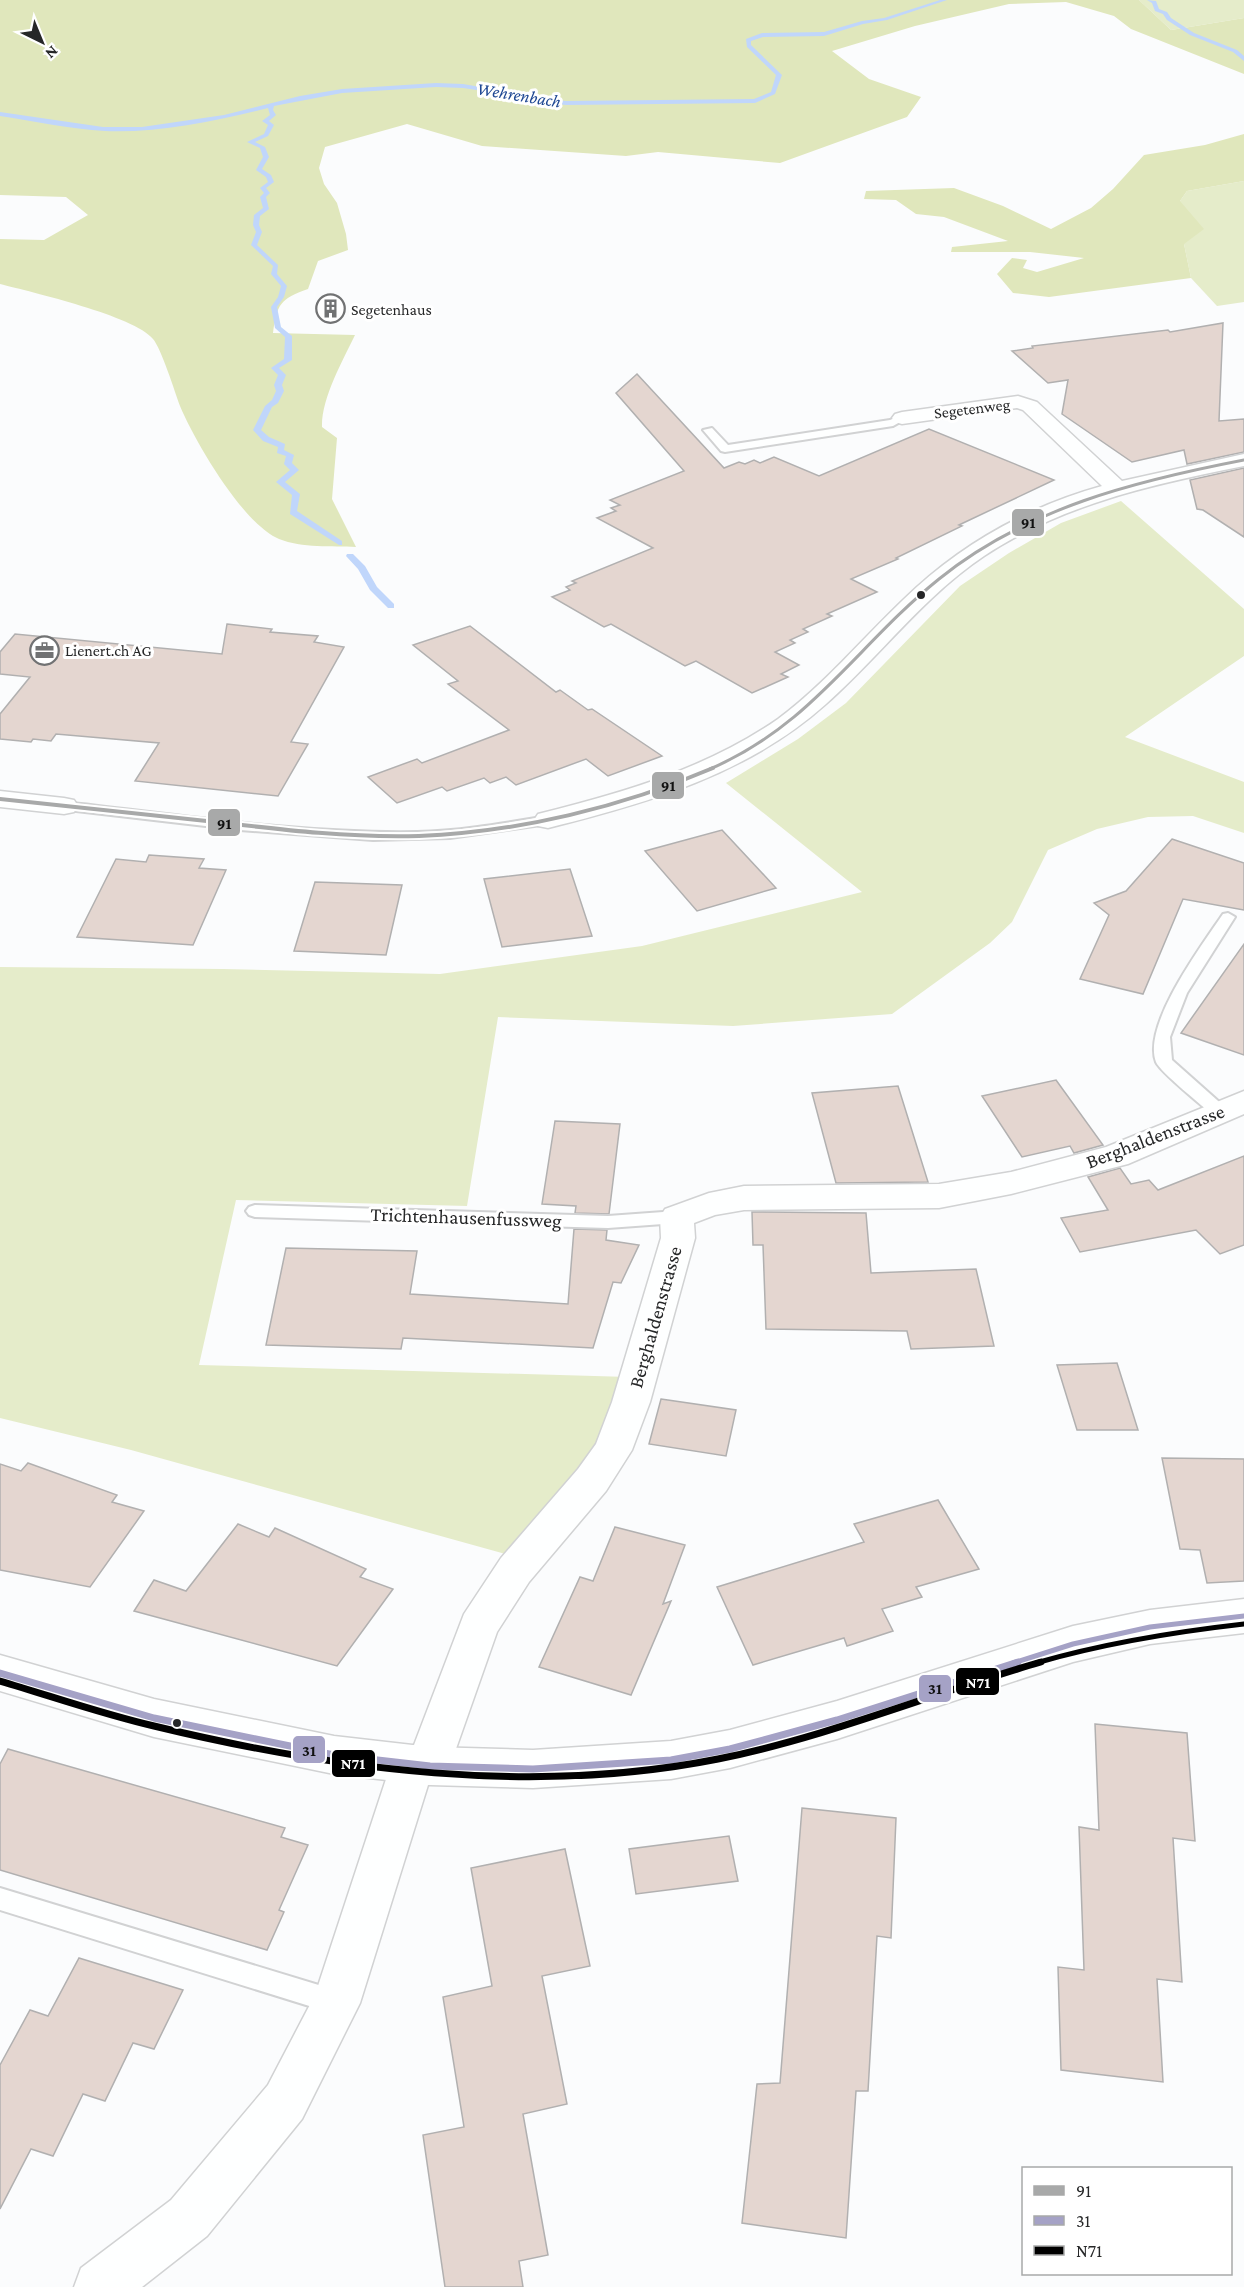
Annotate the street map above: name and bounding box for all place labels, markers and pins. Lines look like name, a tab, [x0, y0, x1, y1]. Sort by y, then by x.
building icon: Segetenhaus	[314, 293, 346, 325]
place label: Segetenhaus	[351, 301, 432, 319]
unlabelled marker	[915, 589, 927, 601]
office icon: Lienert.ch AG	[28, 634, 60, 666]
place label: Lienert.ch AG	[65, 642, 152, 659]
unlabelled marker	[171, 1717, 183, 1729]

